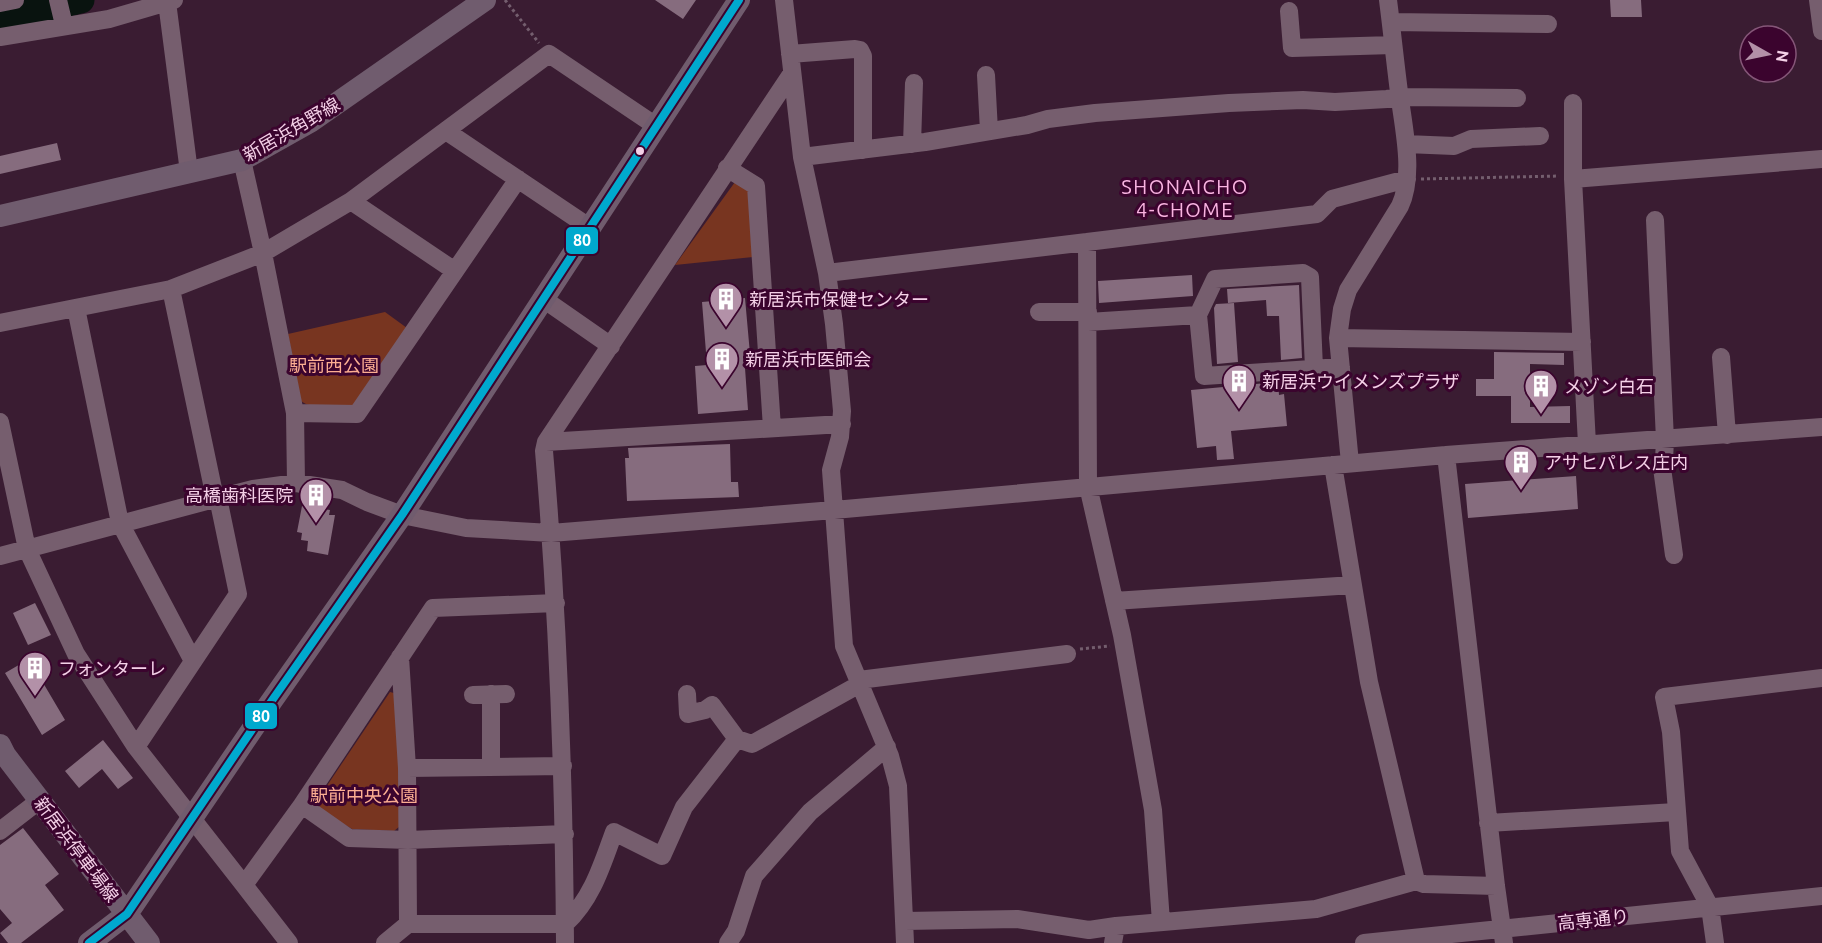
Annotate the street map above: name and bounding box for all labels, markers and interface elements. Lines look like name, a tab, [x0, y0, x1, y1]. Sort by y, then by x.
north arrow	[1738, 24, 1798, 84]
text: N	[1773, 49, 1793, 64]
street label: 新居浜角野線	[239, 93, 343, 165]
unlabelled marker	[634, 145, 646, 157]
district label: SHONAICHO 4-CHOME	[1121, 175, 1249, 221]
line badge: 80	[565, 226, 599, 255]
text: 80	[573, 231, 591, 249]
building icon: 新居浜市保健センター	[708, 281, 744, 328]
place label: 新居浜市保健センター	[749, 289, 929, 309]
building icon: 新居浜市医師会	[704, 341, 740, 388]
place label: 新居浜市医師会	[745, 349, 871, 369]
park label: 駅前西公園	[289, 355, 379, 375]
building icon: 新居浜ウイメンズプラザ	[1221, 363, 1257, 410]
building icon: メゾン白石	[1523, 368, 1559, 415]
place label: 新居浜ウイメンズプラザ	[1262, 371, 1460, 391]
place label: メゾン白石	[1564, 376, 1654, 396]
building icon: アサヒパレス庄内	[1503, 444, 1539, 491]
place label: アサヒパレス庄内	[1544, 452, 1688, 472]
building icon: 高橋歯科医院	[298, 477, 334, 524]
place label: 高橋歯科医院	[185, 485, 293, 505]
building icon: フォンターレ	[17, 650, 53, 697]
place label: フォンターレ	[58, 658, 166, 678]
line badge: 80	[244, 702, 278, 730]
text: 80	[252, 707, 270, 725]
park label: 駅前中央公園	[310, 785, 418, 805]
street label: 新居浜停車場線	[31, 793, 123, 905]
street label: 高専通り	[1556, 905, 1630, 933]

